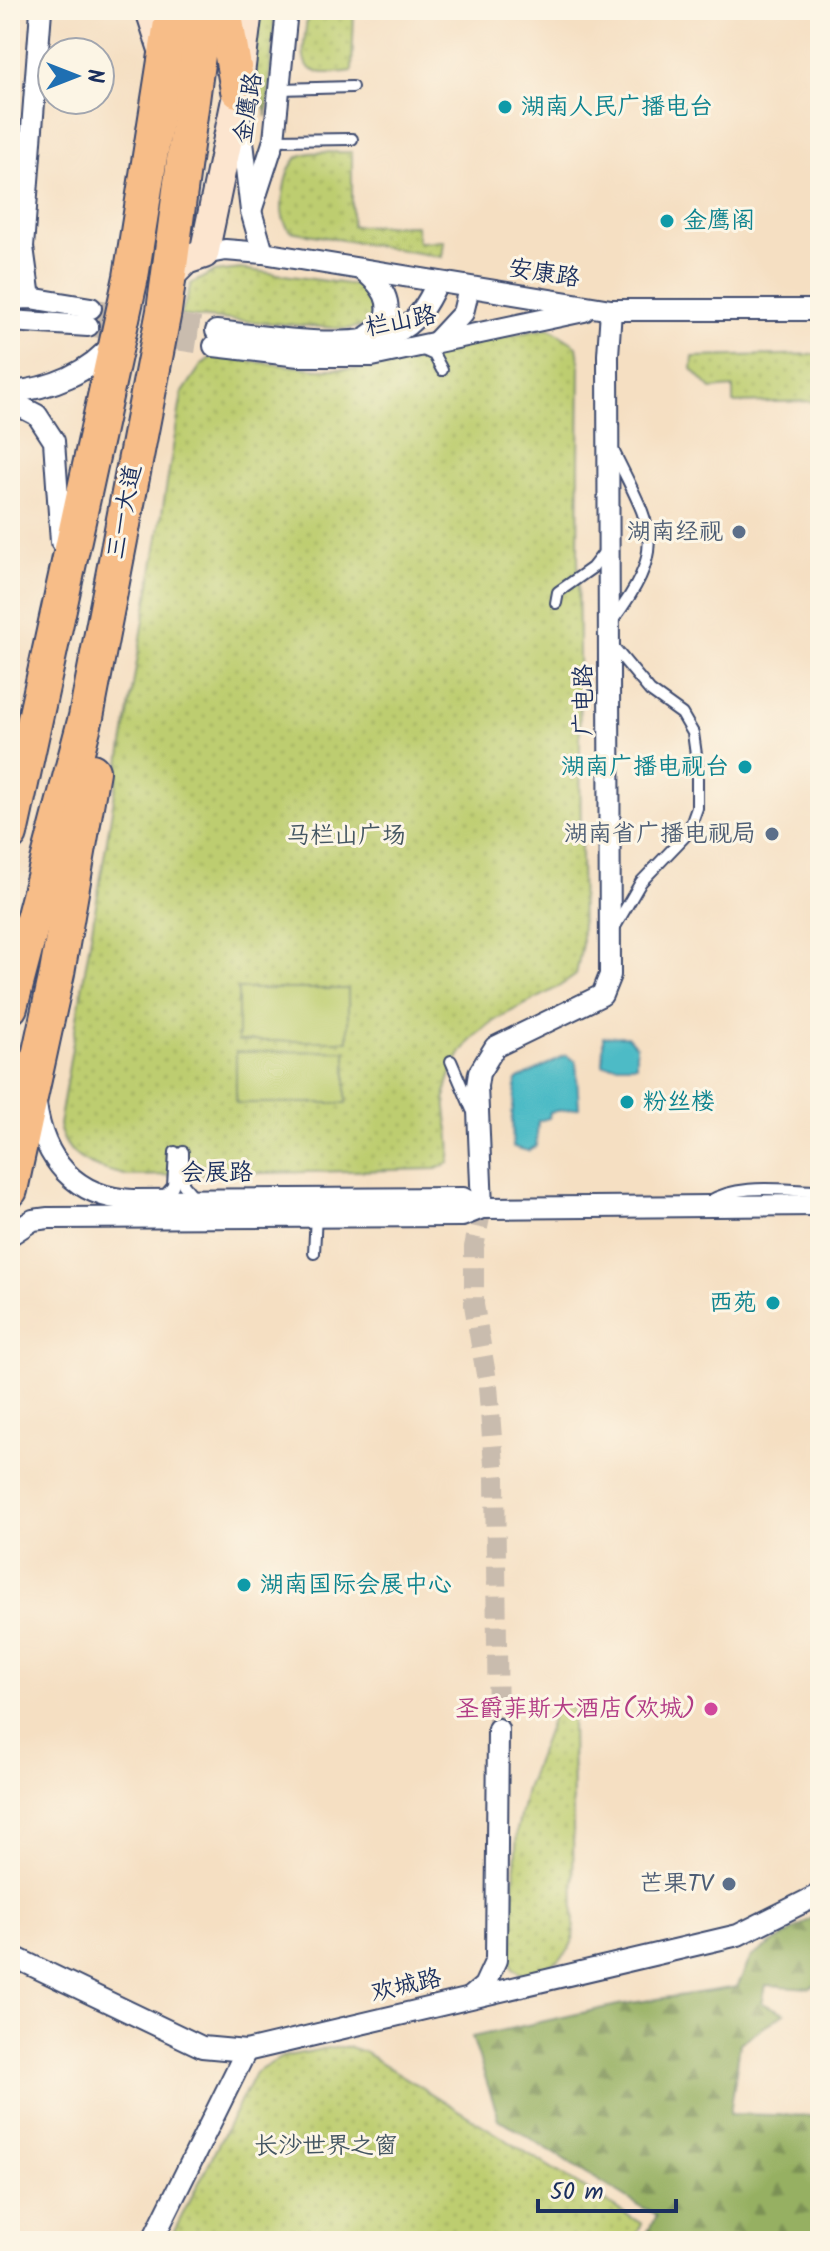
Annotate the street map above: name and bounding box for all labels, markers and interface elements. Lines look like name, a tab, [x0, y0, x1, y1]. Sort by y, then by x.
north arrow	[36, 36, 116, 116]
text: N	[76, 69, 111, 83]
street label: 金鹰路	[224, 69, 274, 147]
place label: 湖南人民广播电台	[521, 88, 713, 127]
marker: 湖南人民广播电台	[496, 98, 514, 116]
place label: 金鹰阁	[683, 202, 755, 241]
marker: 金鹰阁	[658, 212, 676, 230]
street label: 安康路	[505, 249, 583, 299]
street label: 栏山路	[362, 296, 440, 348]
street label: 三一大道	[97, 461, 153, 563]
place label: 湖南经视	[627, 513, 723, 552]
marker: 湖南经视	[730, 523, 748, 541]
street label: 广电路	[565, 664, 604, 736]
place label: 湖南广播电视台	[561, 748, 729, 787]
marker: 湖南广播电视台	[736, 758, 754, 776]
place label: 湖南省广播电视局	[564, 815, 756, 854]
park label: 马栏山广场	[286, 817, 406, 856]
marker: 湖南省广播电视局	[763, 825, 781, 843]
place label: 粉丝楼	[643, 1083, 715, 1122]
marker: 粉丝楼	[618, 1093, 636, 1111]
street label: 会展路	[181, 1154, 253, 1193]
place label: 西苑	[709, 1284, 757, 1323]
marker: 西苑	[764, 1294, 782, 1312]
place label: 湖南国际会展中心	[260, 1566, 452, 1605]
marker: 湖南国际会展中心	[235, 1576, 253, 1594]
place label: 圣爵菲斯大酒店(欢城)	[455, 1690, 695, 1729]
marker: 圣爵菲斯大酒店(欢城)	[702, 1700, 720, 1718]
place label: 芒果TV	[639, 1865, 715, 1904]
marker: 芒果TV	[720, 1875, 738, 1893]
street label: 欢城路	[367, 1959, 445, 2013]
park label: 长沙世界之窗	[254, 2127, 398, 2166]
scale bar	[538, 2163, 676, 2213]
text: 50 m	[550, 2173, 604, 2212]

